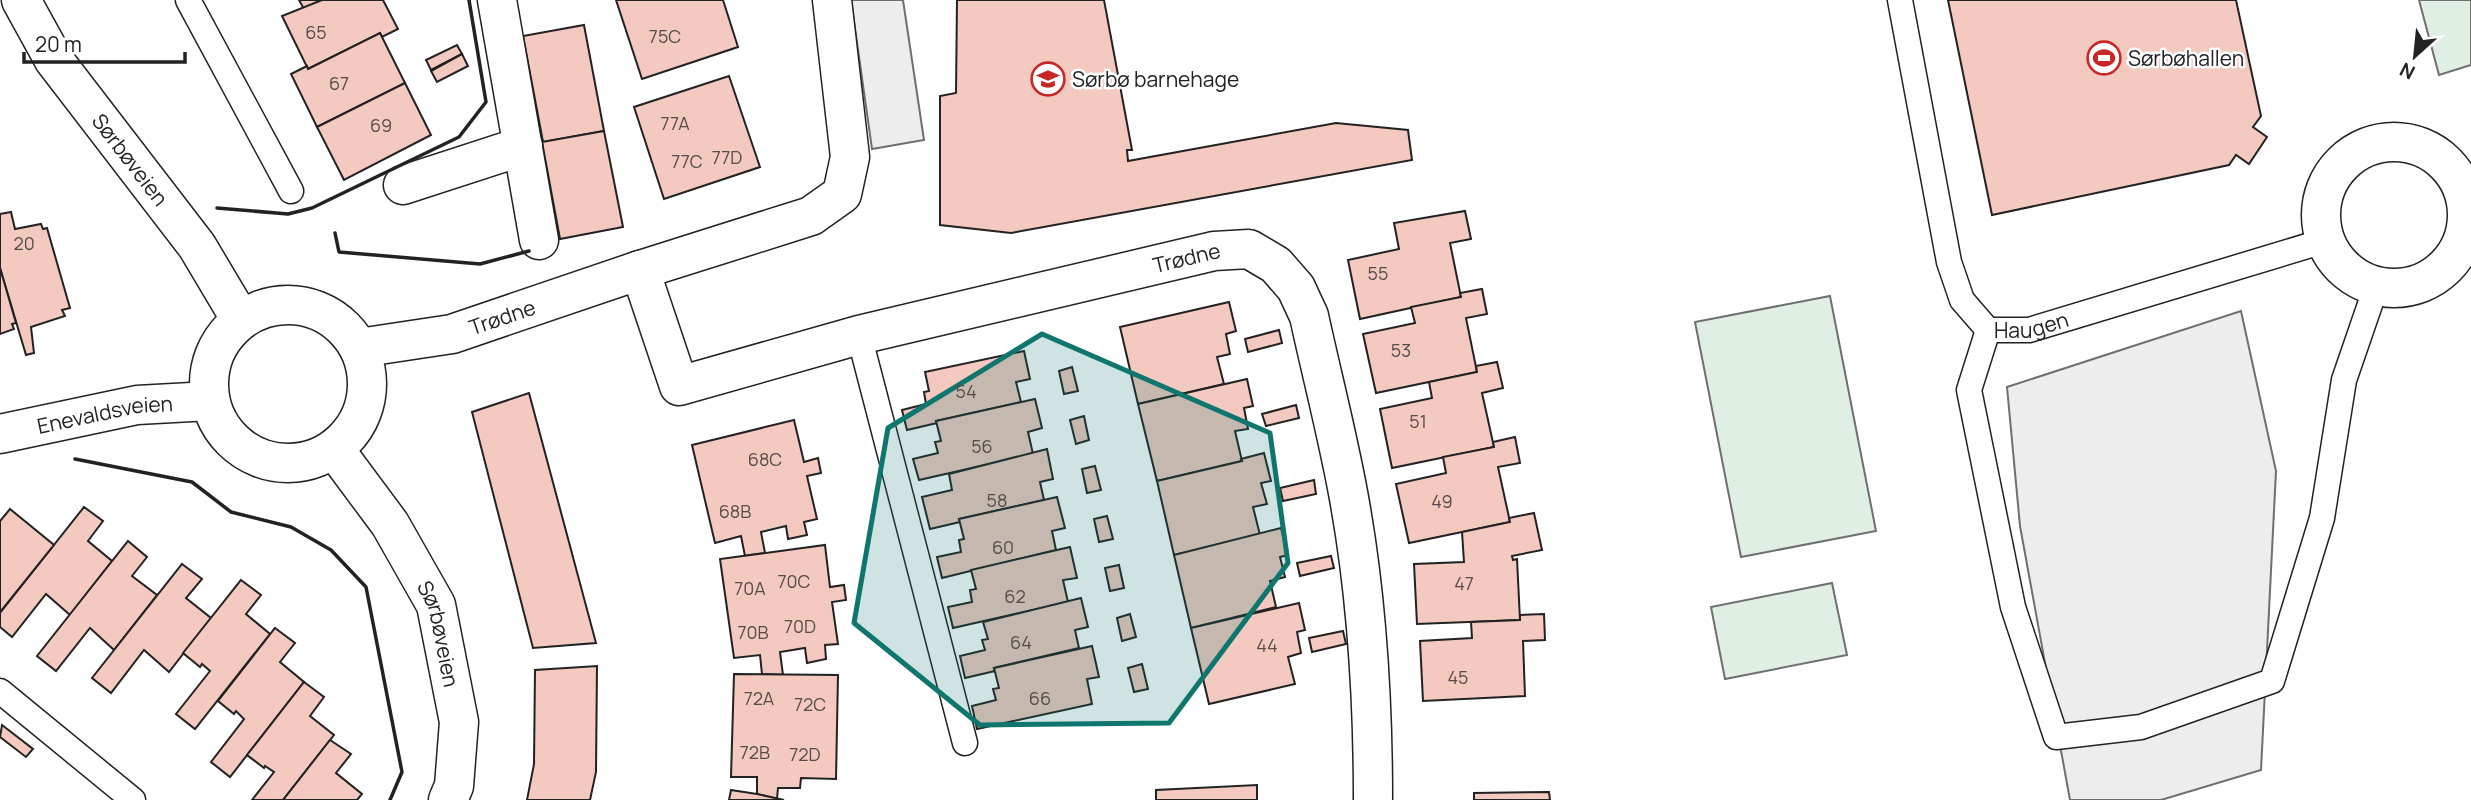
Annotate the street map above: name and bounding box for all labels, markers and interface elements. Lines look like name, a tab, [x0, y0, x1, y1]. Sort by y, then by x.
house number: 65	[305, 20, 327, 44]
scale bar	[24, 21, 186, 65]
north arrow	[2380, 21, 2450, 91]
house number: 75C	[649, 24, 681, 48]
text: 20 m	[35, 30, 82, 58]
sports icon: Sørbøhallen	[2085, 39, 2123, 77]
place label: Sørbøhallen	[2128, 44, 2244, 72]
text: N	[2395, 56, 2419, 86]
school or university icon: Sørbø barnehage	[1029, 60, 1067, 98]
place label: Sørbø barnehage	[1072, 65, 1239, 93]
house number: 67	[329, 71, 349, 95]
street label: Sørbøveien	[86, 108, 175, 211]
house number: 77A	[660, 111, 690, 135]
house number: 69	[370, 113, 392, 137]
house number: 77D	[712, 145, 742, 169]
house number: 77C	[671, 149, 703, 173]
house number: 20	[13, 231, 35, 255]
street label: Trødne	[1150, 236, 1223, 279]
house number: 55	[1368, 261, 1388, 285]
street label: Trødne	[465, 293, 539, 341]
street label: Haugen	[1994, 305, 2072, 344]
house number: 53	[1391, 338, 1411, 362]
house number: 54	[955, 379, 977, 403]
street label: Enevaldsveien	[34, 389, 174, 440]
house number: 51	[1409, 409, 1427, 433]
house number: 56	[971, 434, 993, 458]
house number: 68C	[748, 447, 782, 471]
house number: 58	[987, 488, 1007, 512]
house number: 49	[1431, 489, 1453, 513]
house number: 68B	[719, 499, 751, 523]
house number: 60	[992, 535, 1014, 559]
house number: 70C	[778, 569, 811, 593]
house number: 47	[1454, 571, 1474, 595]
street label: Sørbøveien	[411, 575, 466, 689]
house number: 70A	[734, 576, 766, 600]
house number: 62	[1004, 584, 1026, 608]
house number: 70D	[784, 614, 816, 638]
house number: 70B	[737, 620, 769, 644]
house number: 64	[1010, 630, 1032, 654]
house number: 44	[1256, 633, 1278, 657]
house number: 45	[1447, 665, 1469, 689]
house number: 72A	[744, 686, 775, 710]
house number: 66	[1029, 686, 1051, 710]
house number: 72C	[794, 692, 826, 716]
house number: 72B	[740, 740, 770, 764]
house number: 72D	[789, 742, 821, 766]

